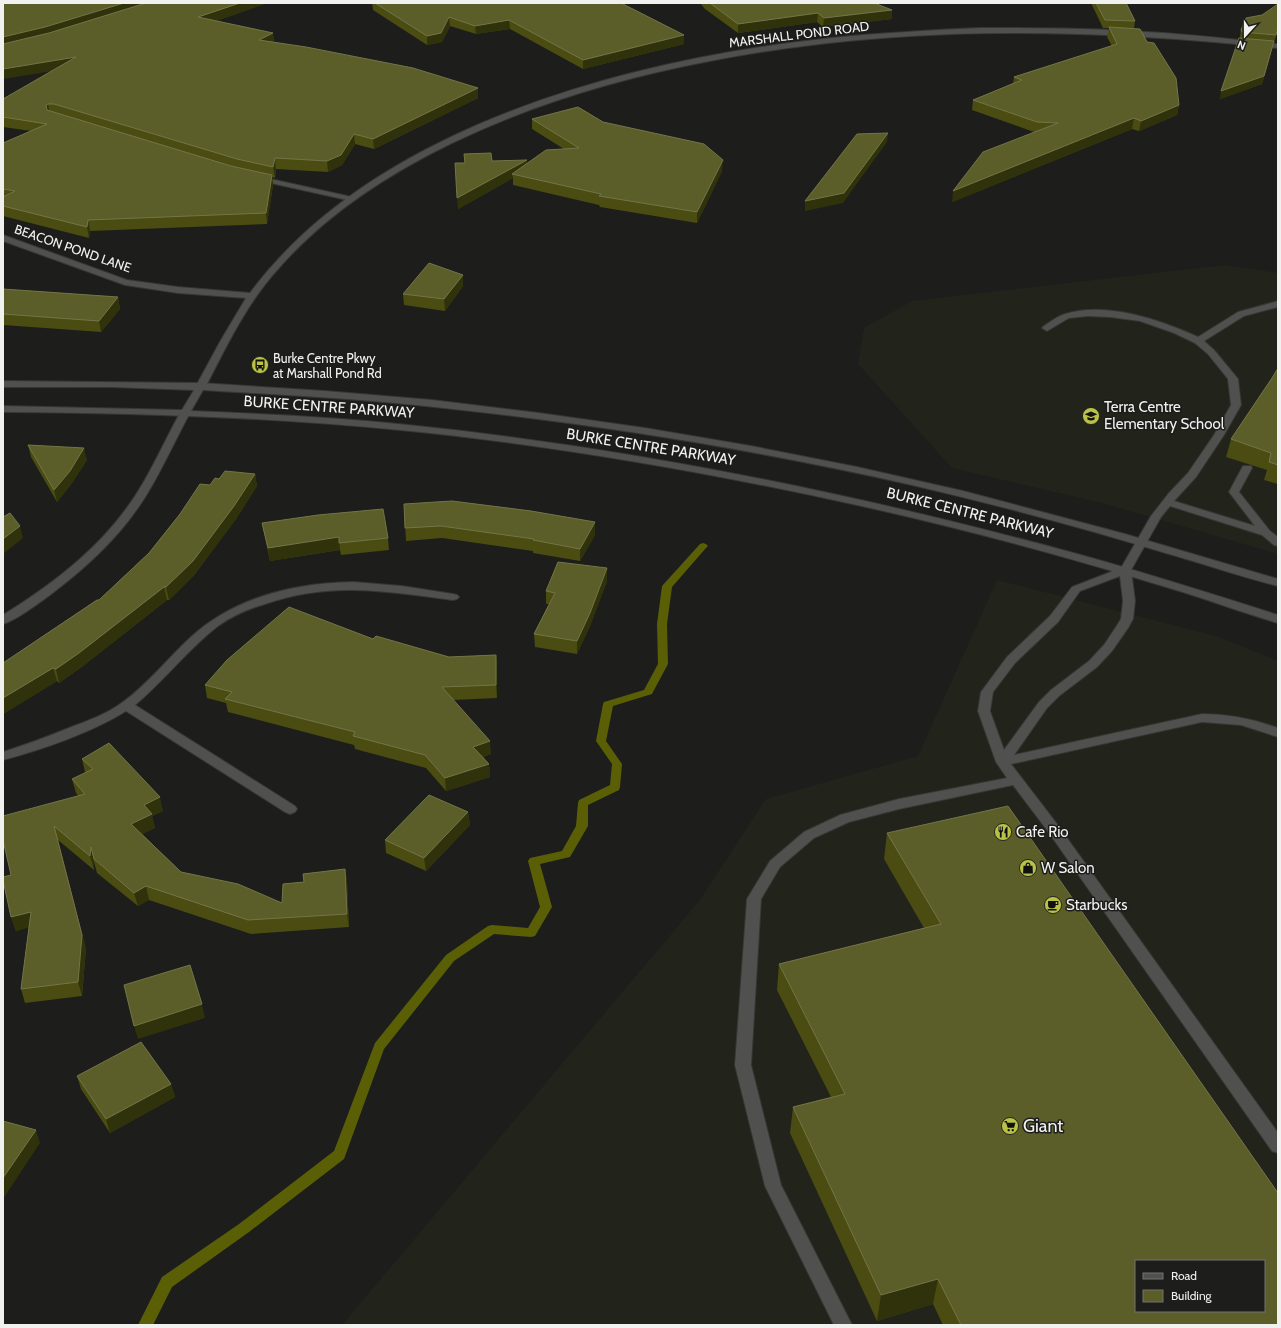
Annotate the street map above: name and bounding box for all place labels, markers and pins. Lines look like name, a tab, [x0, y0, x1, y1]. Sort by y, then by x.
place label: Burke Centre Pkwy at Marshall Pond Rd	[273, 350, 382, 381]
bus stop icon: Burke Centre Pkwy at Marshall Pond Rd	[250, 355, 270, 375]
place label: Terra Centre Elementary School	[1104, 398, 1225, 433]
school or university icon: Terra Centre Elementary School	[1081, 406, 1101, 426]
restaurant icon: Cafe Rio	[993, 822, 1013, 842]
place label: Cafe Rio	[1016, 823, 1069, 841]
shop icon: W Salon	[1018, 858, 1038, 878]
place label: W Salon	[1041, 859, 1095, 877]
cafe icon: Starbucks	[1043, 895, 1063, 915]
place label: Starbucks	[1066, 896, 1127, 914]
place label: Giant	[1023, 1115, 1063, 1137]
supermarket icon: Giant	[1000, 1116, 1020, 1136]

